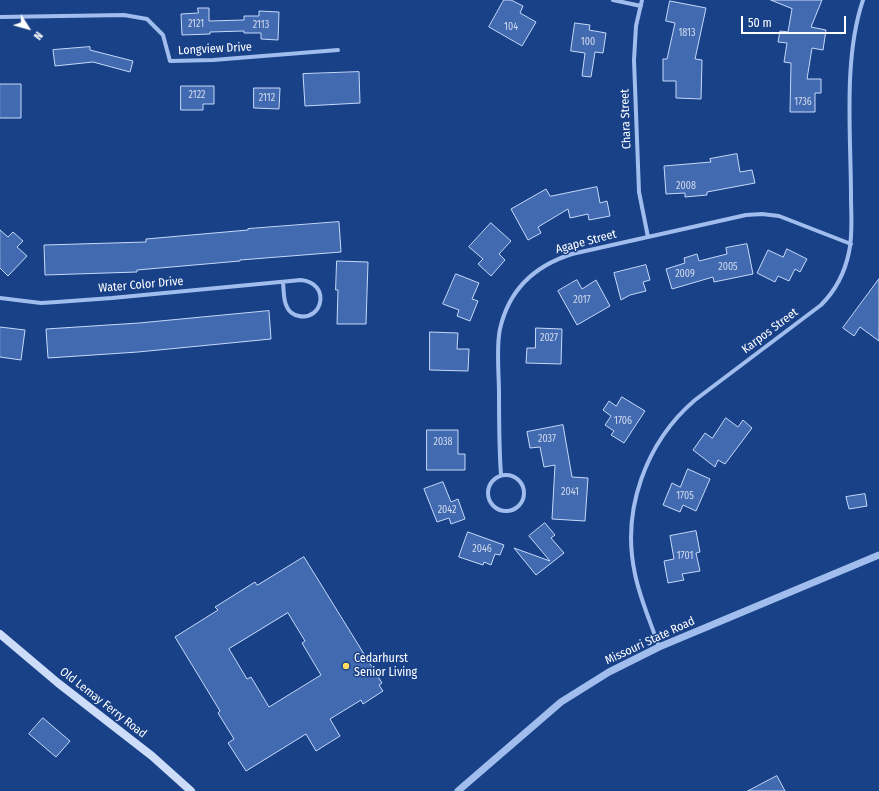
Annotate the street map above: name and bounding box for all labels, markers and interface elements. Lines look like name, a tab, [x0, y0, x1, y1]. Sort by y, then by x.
north arrow	[8, 8, 48, 48]
scale bar	[743, 8, 848, 34]
text: 50 m	[748, 16, 772, 30]
house number: 2121	[188, 18, 204, 30]
house number: 2113	[253, 19, 269, 31]
house number: 104	[504, 21, 518, 33]
house number: 1813	[678, 27, 696, 39]
text: N	[31, 29, 45, 42]
house number: 100	[581, 36, 595, 48]
street label: Longview Drive	[178, 40, 252, 58]
house number: 2122	[189, 89, 205, 101]
street label: Chara Street	[618, 89, 634, 149]
house number: 2112	[259, 92, 275, 104]
house number: 1736	[794, 96, 812, 108]
house number: 2008	[676, 180, 696, 192]
street label: Agape Street	[554, 227, 618, 257]
house number: 2005	[718, 261, 738, 273]
house number: 2009	[675, 268, 695, 280]
street label: Water Color Drive	[98, 274, 184, 296]
house number: 2017	[573, 294, 591, 306]
street label: Karpos Street	[739, 305, 801, 357]
house number: 2027	[540, 332, 558, 344]
house number: 1706	[614, 415, 632, 427]
house number: 2037	[538, 433, 556, 445]
house number: 2038	[433, 436, 453, 448]
house number: 2041	[561, 486, 579, 498]
house number: 1705	[676, 490, 694, 502]
house number: 2042	[438, 504, 456, 516]
house number: 2046	[472, 543, 492, 555]
house number: 1701	[677, 550, 693, 562]
street label: Missouri State Road	[603, 614, 697, 668]
place label: Cedarhurst Senior Living	[354, 652, 417, 680]
marker: Cedarhurst Senior Living	[341, 661, 351, 671]
street label: Old Lemay Ferry Road	[57, 665, 149, 741]

